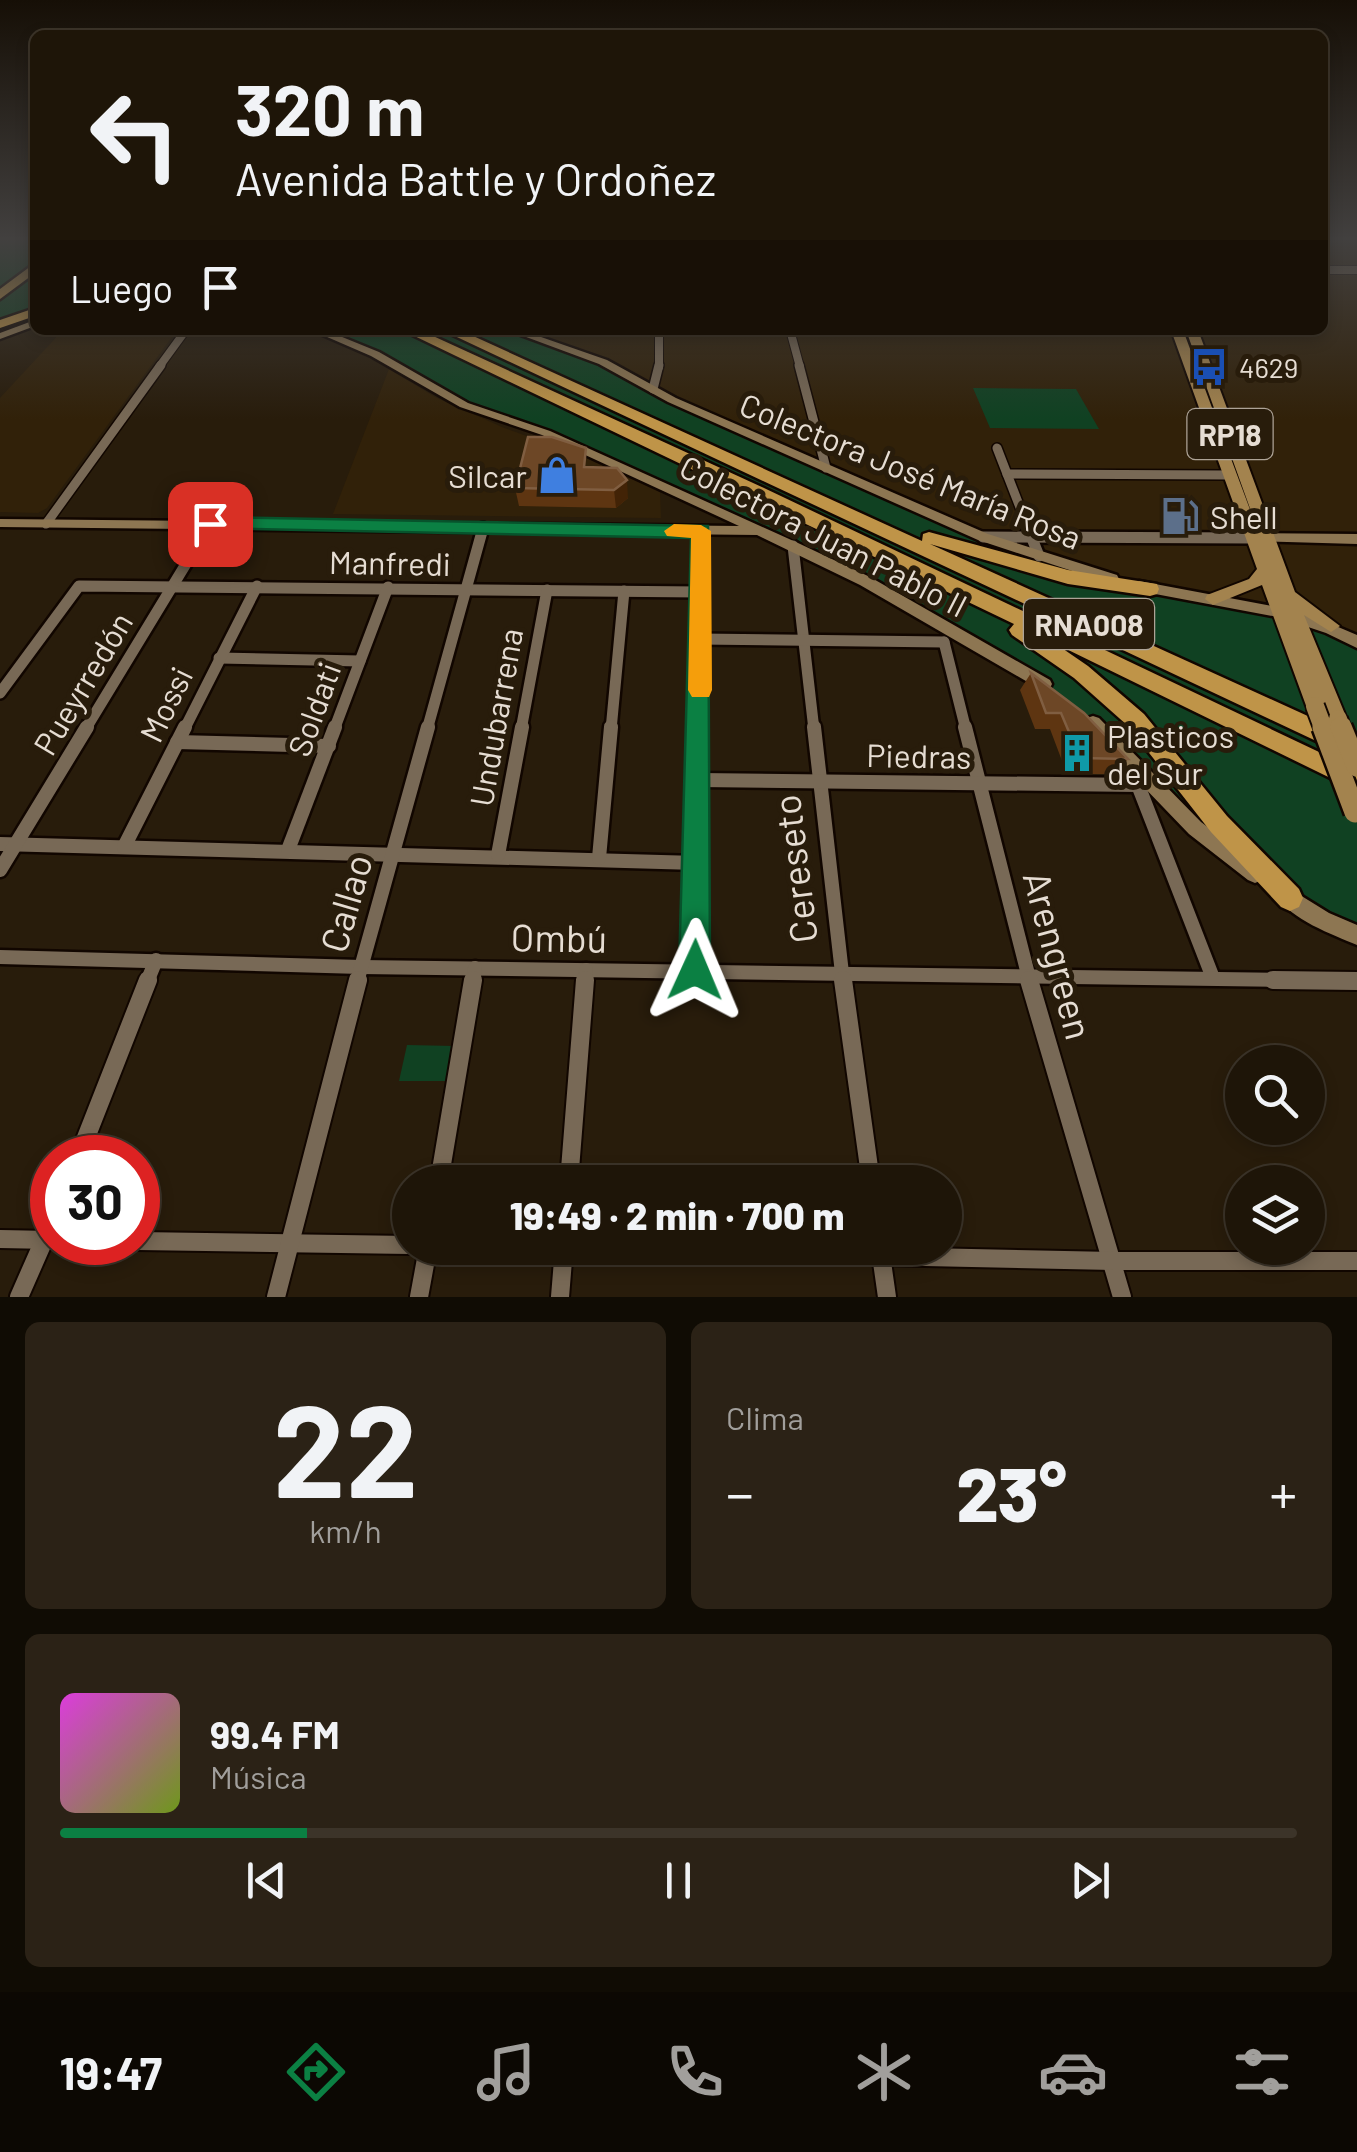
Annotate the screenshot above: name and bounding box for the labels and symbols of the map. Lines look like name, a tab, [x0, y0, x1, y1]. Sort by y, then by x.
bus stop icon: 4629	[1188, 346, 1230, 388]
place label: 4629	[1239, 350, 1298, 384]
street label: Colectora José María Rosa	[735, 384, 1087, 556]
road number: RP18	[1188, 409, 1272, 459]
street label: Colectora Juan Pablo II	[674, 446, 974, 624]
shop icon: Silcar	[536, 454, 578, 496]
place label: Silcar	[448, 456, 527, 494]
pin	[168, 482, 253, 567]
fuel station icon: Shell	[1159, 495, 1201, 537]
place label: Shell	[1210, 497, 1278, 535]
street label: Manfredi	[329, 542, 451, 582]
road number: RNA008	[1024, 599, 1154, 649]
street label: Pueyrredón	[25, 605, 139, 761]
street label: Undubarrena	[461, 625, 529, 809]
street label: Soldati	[279, 657, 347, 761]
street label: Mossi	[131, 660, 199, 748]
place label: Plasticos del Sur	[1107, 716, 1234, 791]
building icon: Plasticos del Sur	[1056, 732, 1098, 774]
street label: Piedras	[866, 735, 972, 775]
street label: Cereseto	[762, 792, 826, 946]
street label: Callao	[309, 849, 381, 957]
street label: Arengreen	[1014, 866, 1104, 1044]
street label: Ombú	[510, 913, 608, 961]
position arrow	[643, 918, 747, 1022]
speed limit sign: 30	[30, 1135, 160, 1265]

